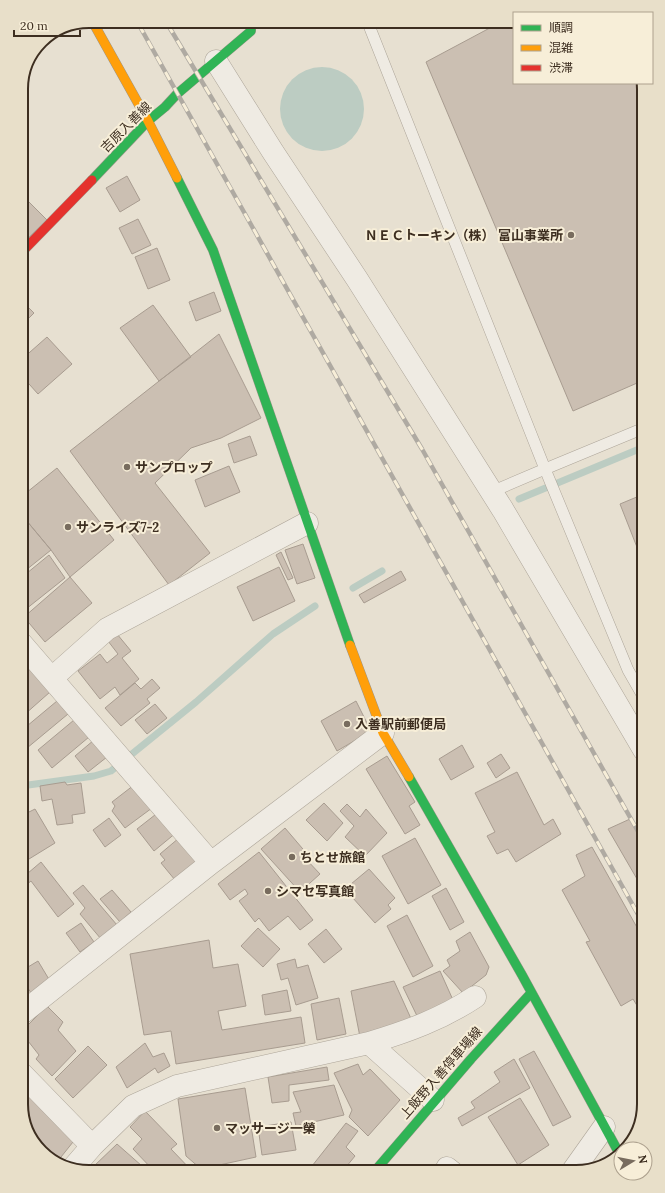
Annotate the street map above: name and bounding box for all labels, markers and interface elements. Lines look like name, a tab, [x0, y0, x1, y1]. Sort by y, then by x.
scale bar	[14, 12, 80, 38]
legend	[513, 12, 653, 84]
text: 20 m	[20, 18, 48, 33]
text: 順調	[549, 20, 573, 35]
text: 混雑	[549, 40, 573, 55]
text: 渋滞	[549, 60, 573, 75]
street label: 吉原入善線	[97, 98, 155, 156]
place label: ＮＥＣトーキン（株） 富山事業所	[365, 227, 563, 244]
marker: ＮＥＣトーキン（株） 富山事業所	[566, 230, 576, 240]
place label: サンプロップ	[135, 459, 213, 476]
marker: サンプロップ	[122, 462, 132, 472]
place label: サンライズ7-2	[76, 519, 159, 536]
marker: サンライズ7-2	[63, 522, 73, 532]
place label: 入善駅前郵便局	[355, 716, 446, 733]
marker: 入善駅前郵便局	[342, 719, 352, 729]
place label: ちとせ旅館	[300, 849, 365, 866]
marker: ちとせ旅館	[287, 852, 297, 862]
place label: シマセ写真館	[276, 883, 354, 900]
marker: シマセ写真館	[263, 886, 273, 896]
street label: 上飯野入善停車場線	[396, 1023, 486, 1123]
place label: マッサージ一榮	[225, 1120, 316, 1137]
marker: マッサージ一榮	[212, 1123, 222, 1133]
north arrow	[613, 1141, 653, 1181]
text: N	[635, 1154, 651, 1165]

